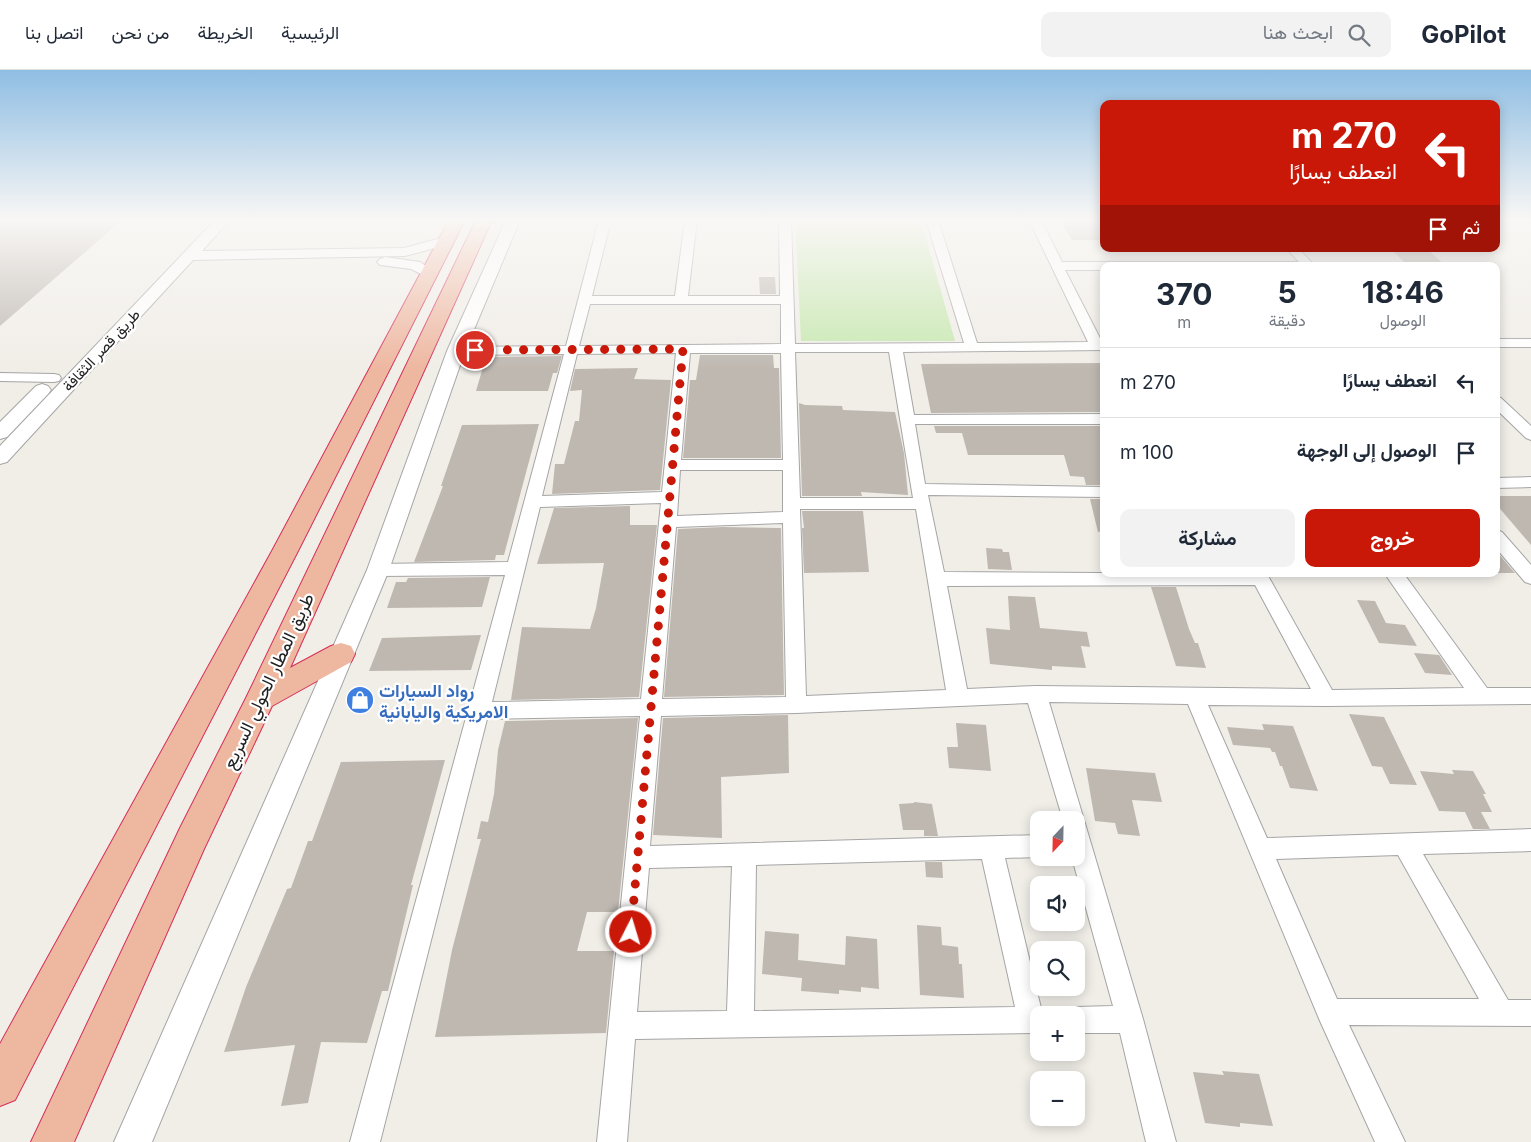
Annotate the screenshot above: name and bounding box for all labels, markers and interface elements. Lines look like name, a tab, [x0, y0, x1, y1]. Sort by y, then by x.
search box	[1041, 12, 1391, 57]
text: GoPilot	[1421, 20, 1506, 49]
text: ابحث هنا	[1263, 21, 1333, 44]
icon: search	[1345, 21, 1373, 49]
text: اتصل بنا	[25, 22, 83, 43]
text: من نحن	[111, 22, 169, 43]
text: الخريطة	[197, 22, 253, 43]
text: الرئيسية	[281, 22, 339, 43]
text: 270 m	[1291, 114, 1397, 156]
icon: left	[1415, 120, 1480, 185]
text: انعطف يسارًا	[1289, 158, 1397, 184]
icon: arrive	[1424, 215, 1452, 243]
text: ثم	[1462, 216, 1480, 239]
text: 5	[1278, 274, 1297, 310]
text: 18:46	[1362, 274, 1444, 310]
text: 370	[1156, 276, 1213, 312]
street label: طريق قصر الثقافة	[58, 305, 145, 396]
text: دقيقة	[1269, 310, 1306, 330]
text: الوصول	[1380, 310, 1426, 330]
text: m	[1177, 312, 1191, 332]
pin	[454, 329, 496, 371]
icon: arrive	[461, 336, 489, 364]
text: انعطف يسارًا	[1343, 369, 1437, 392]
icon: left	[1452, 369, 1480, 397]
text: 270 m	[1120, 371, 1176, 394]
text: الوصول إلى الوجهة	[1297, 439, 1437, 462]
icon: arrive	[1452, 439, 1480, 467]
text: 100 m	[1120, 441, 1174, 464]
button: مشاركة	[1120, 509, 1295, 567]
button: خروج	[1305, 509, 1480, 567]
street label: طريق المطار الحولي السريع	[218, 590, 323, 774]
place label: رواد السيارات الامريكية واليابانية	[379, 680, 508, 723]
shop icon: رواد السيارات الامريكية واليابانية	[345, 685, 375, 715]
north arrow	[1030, 811, 1085, 866]
map controls	[1030, 811, 1085, 1126]
button: sound	[1030, 876, 1085, 931]
position arrow	[604, 905, 656, 957]
button: search	[1030, 941, 1085, 996]
button: +	[1030, 1006, 1085, 1061]
button: −	[1030, 1071, 1085, 1126]

